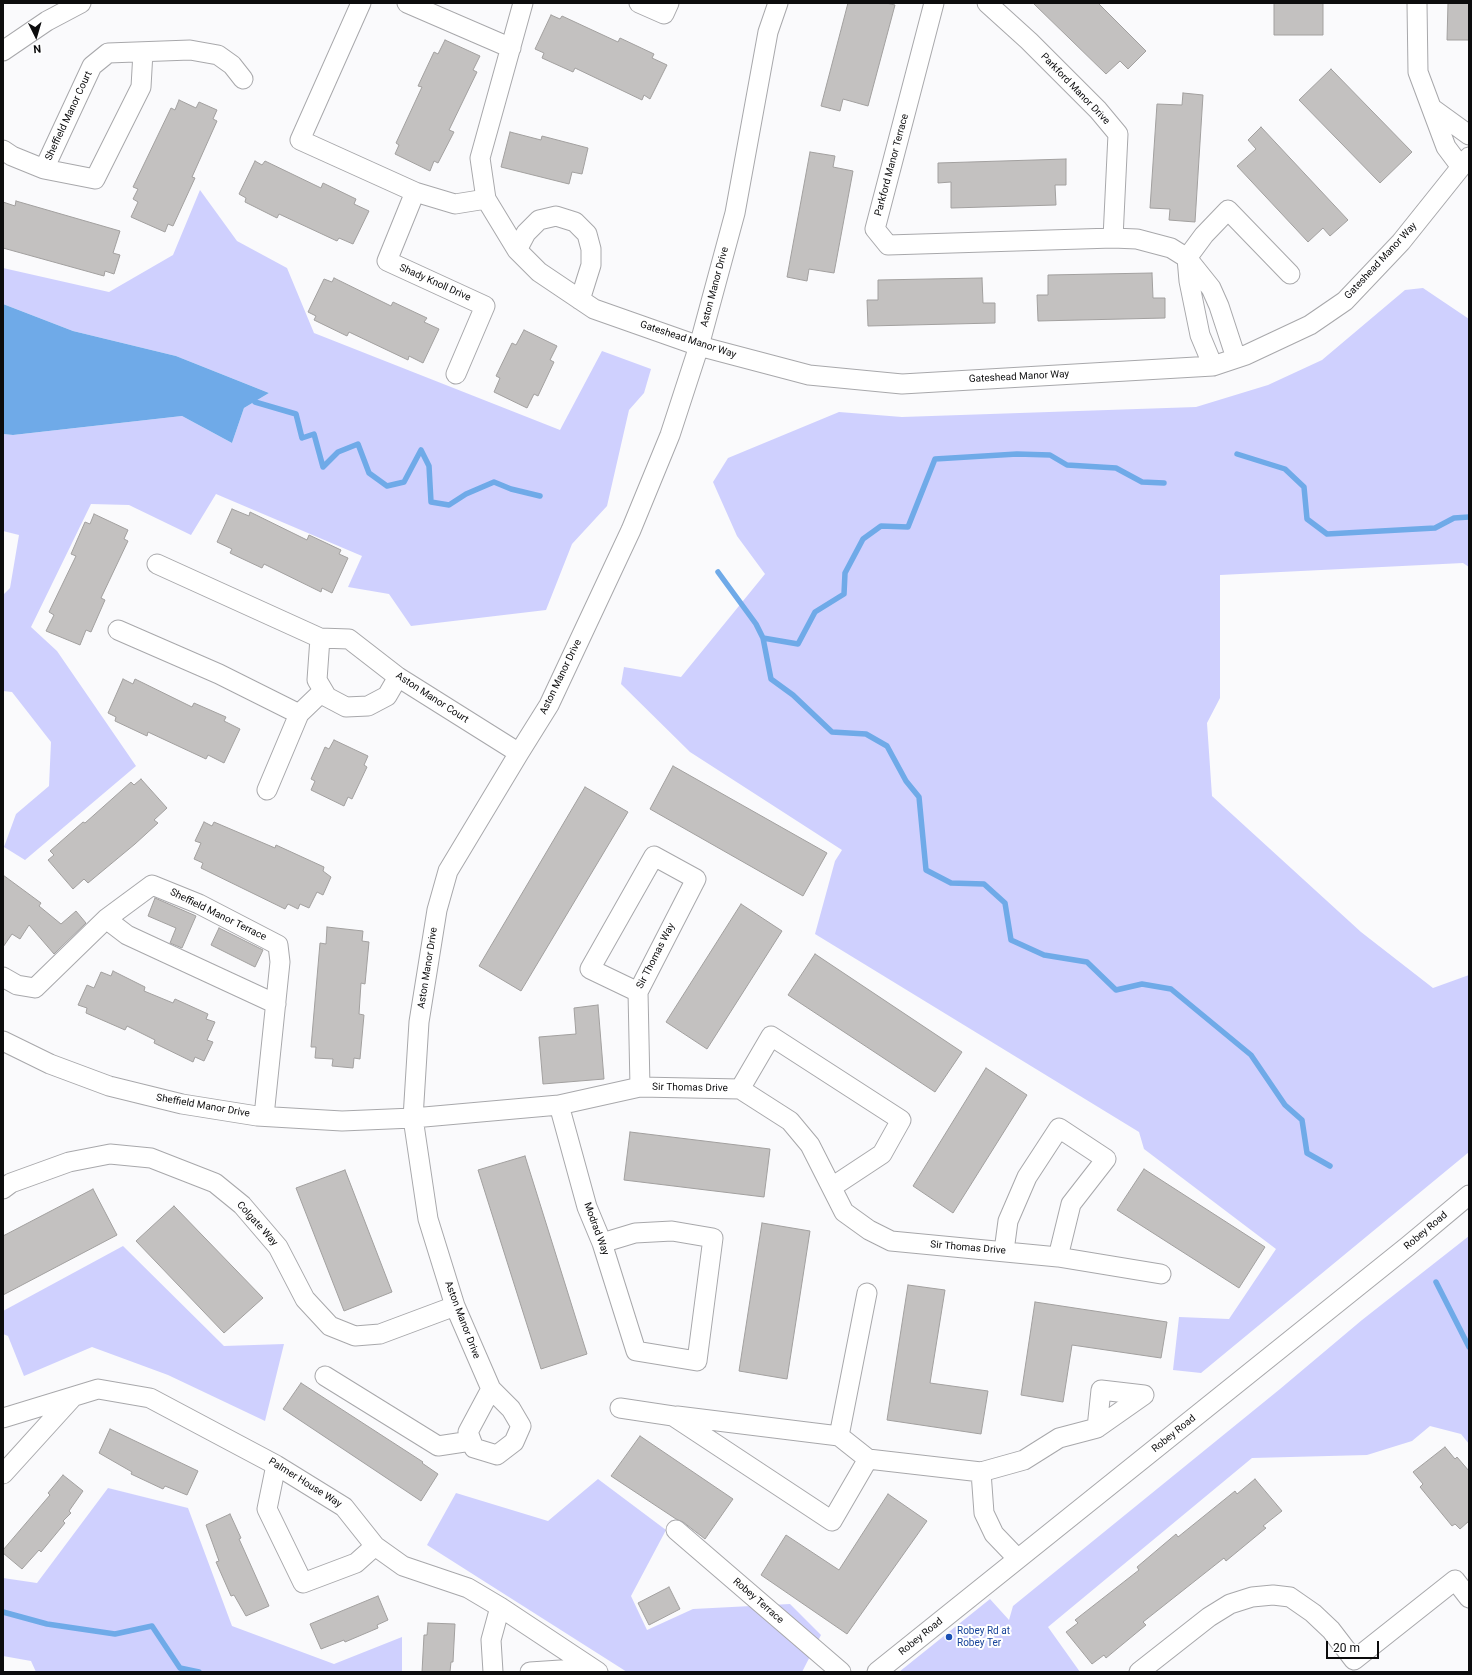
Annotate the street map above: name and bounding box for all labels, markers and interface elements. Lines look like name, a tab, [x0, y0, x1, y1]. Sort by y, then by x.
north arrow	[16, 16, 56, 56]
text: N	[33, 42, 42, 55]
street label: Parkford Manor Drive	[1038, 51, 1112, 127]
street label: Sheffield Manor Court	[43, 69, 95, 163]
street label: Parkford Manor Terrace	[873, 113, 911, 217]
street label: Gateshead Manor Way	[1342, 220, 1420, 302]
street label: Aston Manor Drive	[699, 246, 731, 328]
street label: Shady Knoll Drive	[397, 262, 473, 304]
street label: Gateshead Manor Way	[638, 319, 738, 361]
street label: Gateshead Manor Way	[969, 368, 1069, 386]
street label: Aston Manor Drive	[538, 637, 584, 717]
street label: Aston Manor Court	[393, 670, 471, 726]
street label: Sheffield Manor Terrace	[168, 886, 268, 944]
street label: Sir Thomas Way	[634, 921, 678, 991]
street label: Aston Manor Drive	[416, 926, 440, 1010]
street label: Sir Thomas Drive	[652, 1081, 728, 1095]
street label: Sheffield Manor Drive	[155, 1092, 251, 1120]
street label: Colgate Way	[234, 1199, 280, 1249]
street label: Modrad Way	[581, 1201, 611, 1257]
street label: Robey Road	[1402, 1209, 1450, 1253]
street label: Sir Thomas Drive	[930, 1239, 1006, 1257]
street label: Aston Manor Drive	[442, 1279, 482, 1361]
street label: Robey Road	[1150, 1413, 1198, 1455]
street label: Palmer House Way	[266, 1456, 344, 1510]
street label: Robey Terrace	[730, 1576, 786, 1626]
street label: Robey Road	[897, 1616, 945, 1658]
place label: Robey Rd at Robey Ter	[957, 1625, 1010, 1648]
marker: Robey Rd at Robey Ter	[944, 1632, 954, 1642]
scale bar	[1328, 1633, 1381, 1659]
text: 20 m	[1333, 1641, 1360, 1655]

